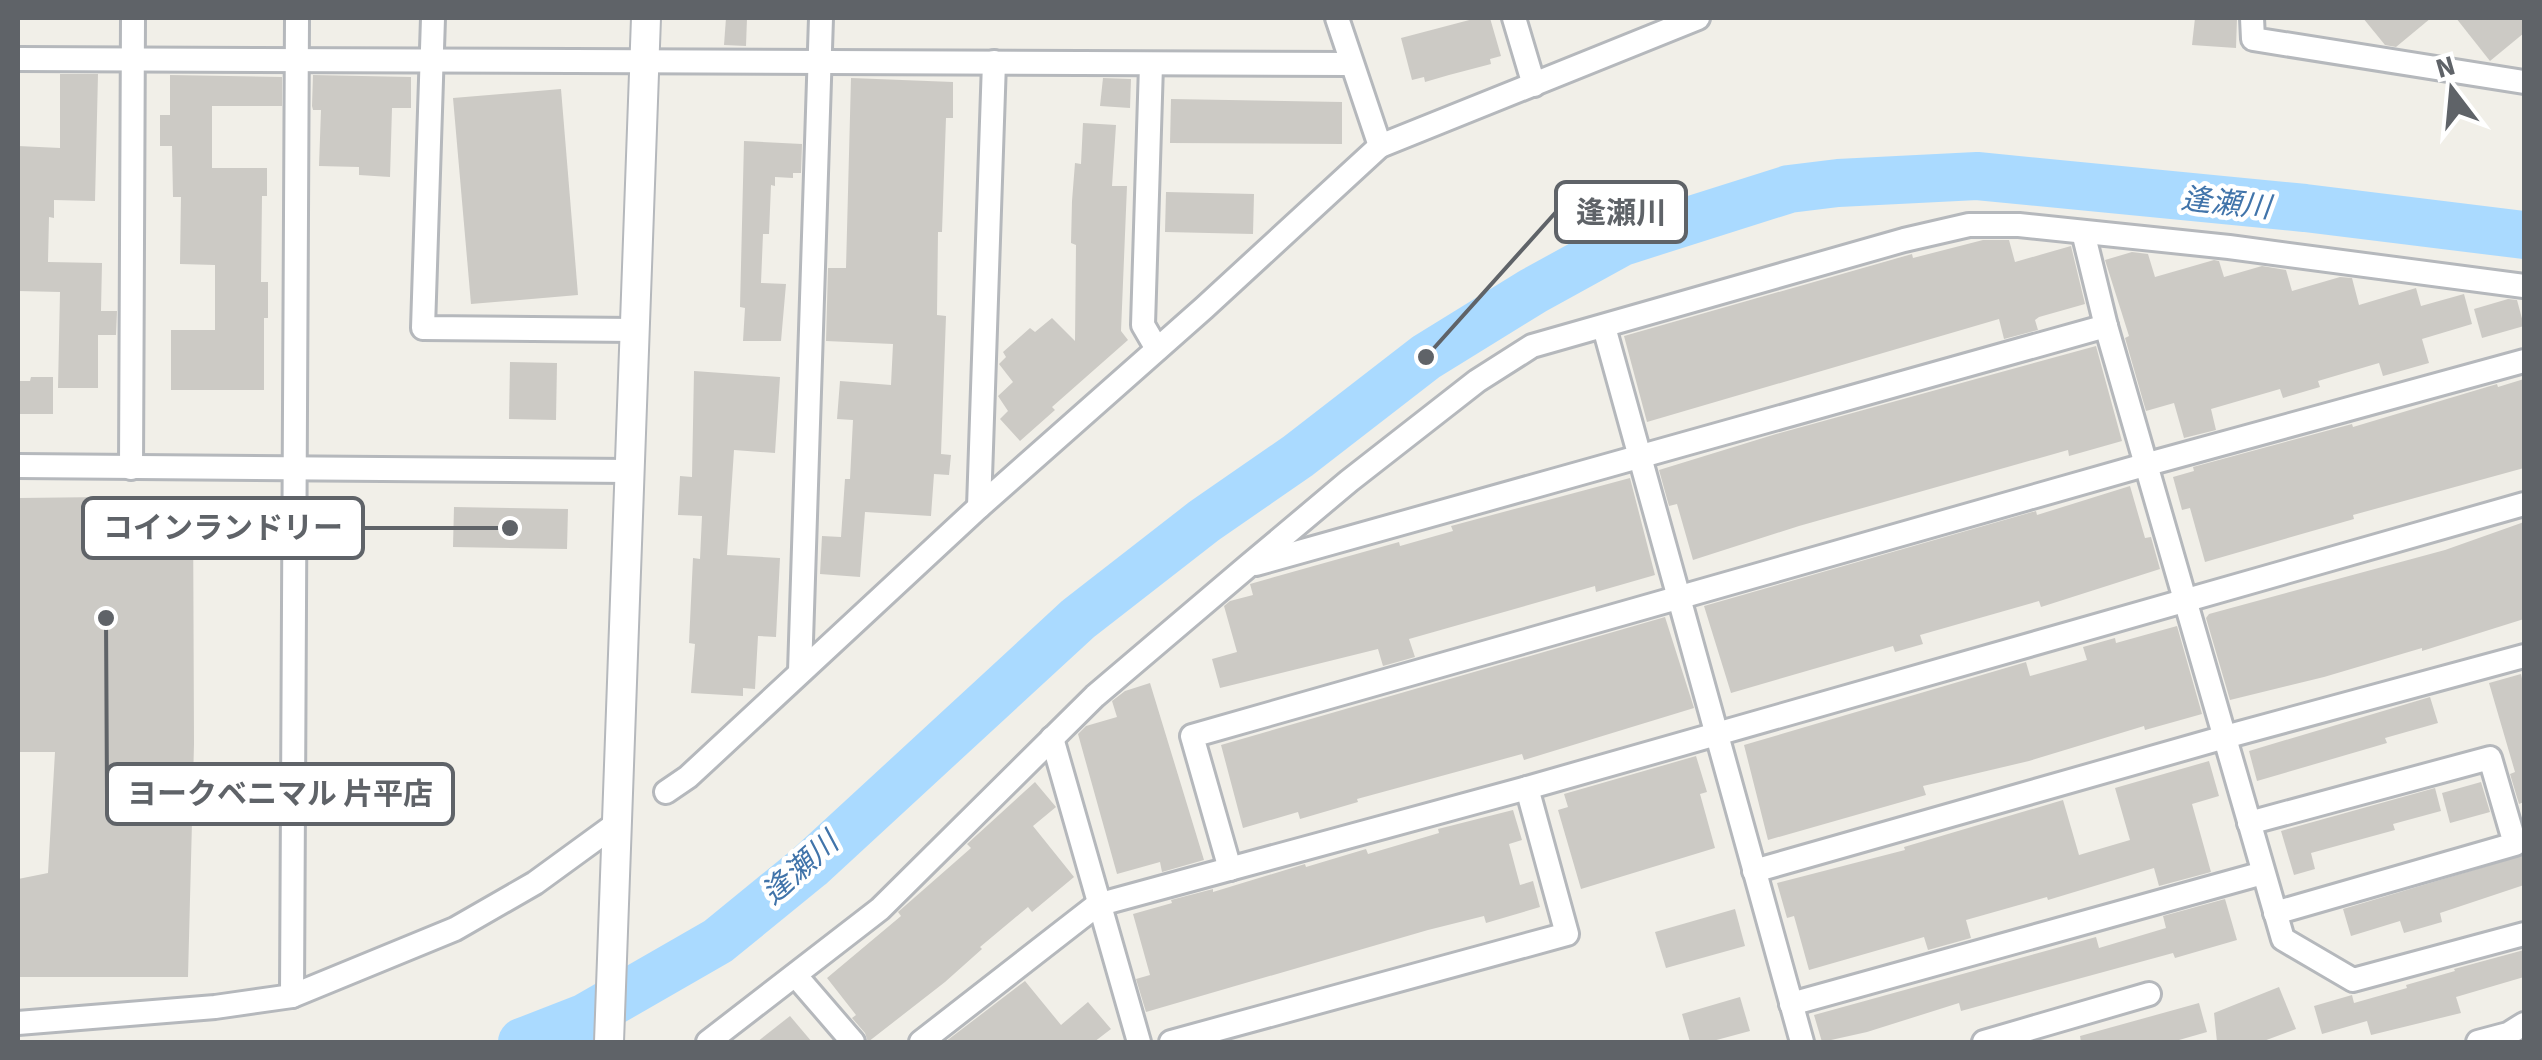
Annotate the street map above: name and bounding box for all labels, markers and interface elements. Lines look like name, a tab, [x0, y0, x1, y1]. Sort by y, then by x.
north arrow	[2402, 40, 2502, 140]
text: N	[2431, 45, 2460, 89]
water label: 逢瀬川	[2179, 177, 2276, 230]
callout: 逢瀬川	[1556, 182, 1686, 242]
text: 逢瀬川	[1576, 192, 1666, 235]
callout: コインランドリー	[83, 498, 363, 558]
text: コインランドリー	[103, 507, 343, 550]
callout: ヨークベニマル 片平店	[107, 764, 453, 824]
text: ヨークベニマル 片平店	[127, 773, 433, 816]
water label: 逢瀬川	[753, 820, 850, 914]

